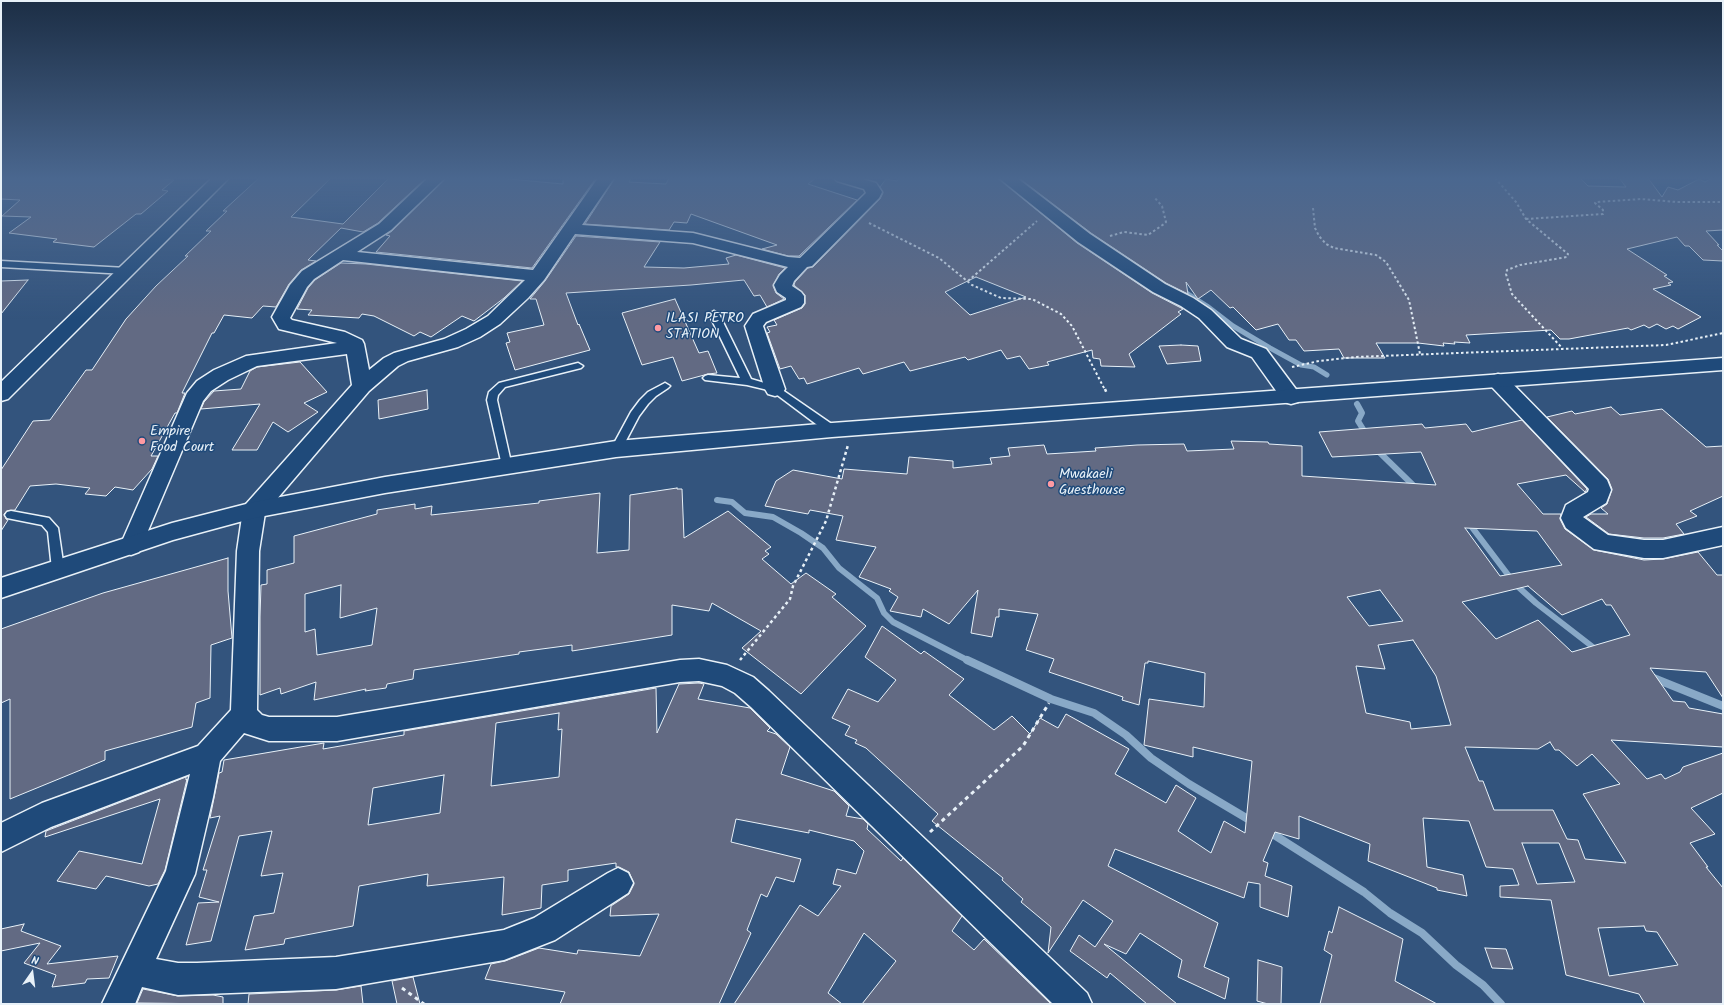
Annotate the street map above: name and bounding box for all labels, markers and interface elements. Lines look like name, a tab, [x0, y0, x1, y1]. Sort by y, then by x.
place label: ILASI PETRO STATION	[666, 312, 744, 344]
marker: ILASI PETRO STATION	[653, 323, 663, 333]
place label: Empire Food Court	[150, 425, 214, 458]
marker: Empire Food Court	[137, 436, 147, 446]
place label: Mwakaeli Guesthouse	[1059, 468, 1125, 500]
marker: Mwakaeli Guesthouse	[1046, 479, 1056, 489]
text: N	[29, 952, 40, 971]
north arrow	[12, 953, 52, 993]

